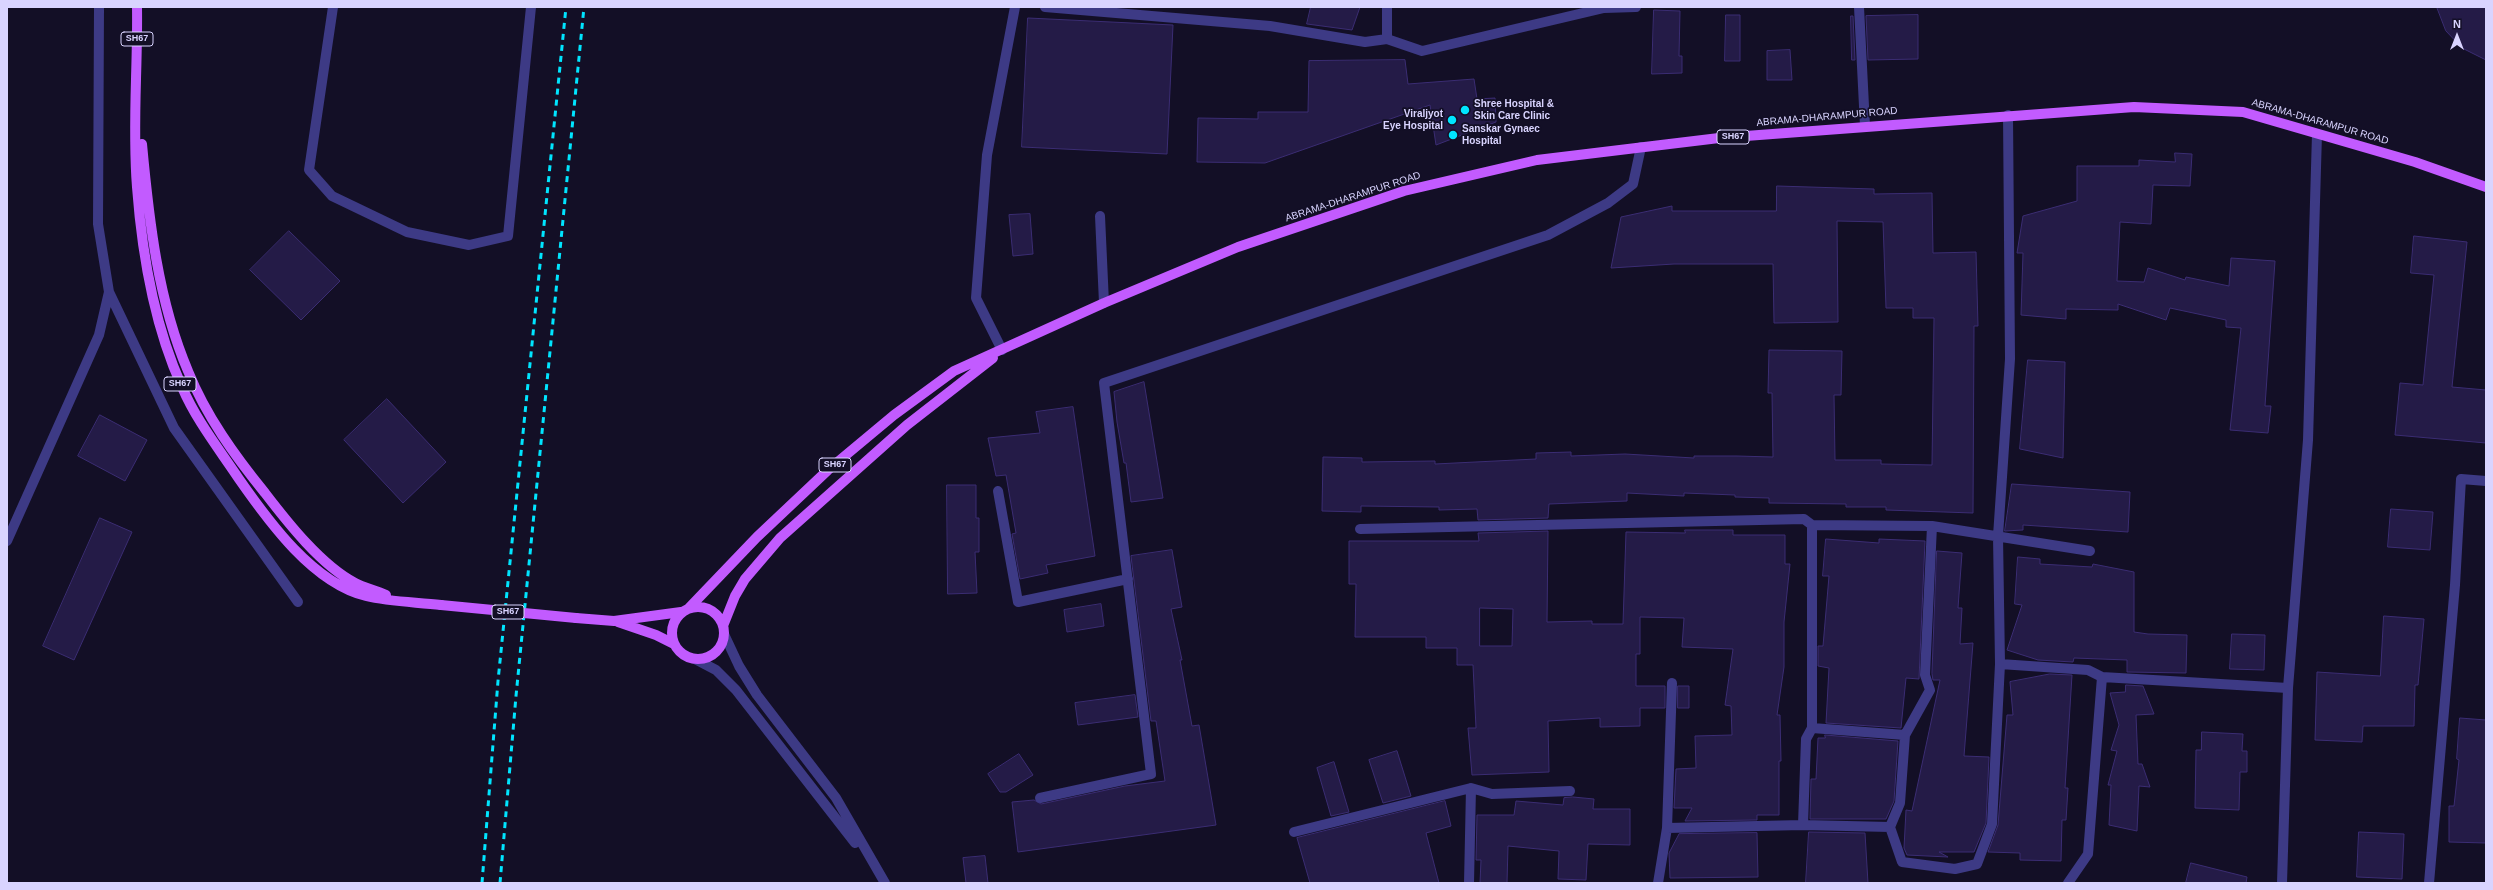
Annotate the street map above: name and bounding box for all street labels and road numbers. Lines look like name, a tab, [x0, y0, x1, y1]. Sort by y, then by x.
road number: SH67	[121, 32, 153, 46]
street label: ABRAMA-DHARAMPUR ROAD	[2250, 97, 2390, 147]
street label: ABRAMA-DHARAMPUR ROAD	[1756, 105, 1898, 129]
road number: SH67	[1717, 130, 1749, 144]
street label: ABRAMA-DHARAMPUR ROAD	[1284, 169, 1422, 225]
road number: SH67	[164, 377, 196, 391]
road number: SH67	[819, 458, 851, 472]
road number: SH67	[492, 605, 524, 619]

